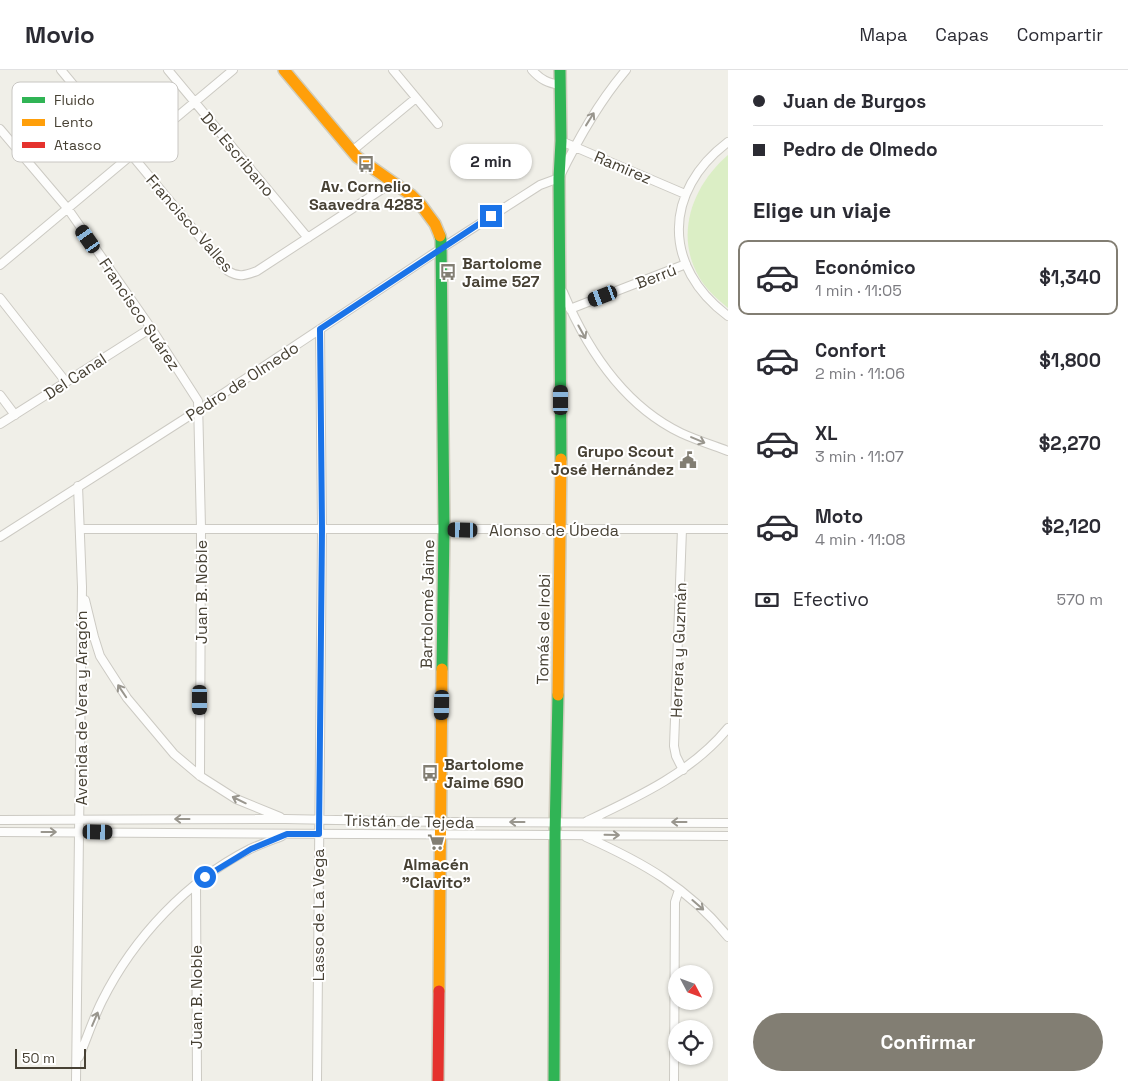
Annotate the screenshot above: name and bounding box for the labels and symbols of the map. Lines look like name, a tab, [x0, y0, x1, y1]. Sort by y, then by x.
legend	[12, 82, 178, 162]
text: Fluido	[54, 91, 95, 109]
street label: Del Escribano	[196, 108, 279, 201]
one-way arrow	[584, 112, 595, 126]
text: Lento	[54, 113, 93, 131]
text: Atasco	[54, 136, 101, 154]
callout: 2 min	[450, 144, 532, 178]
street label: Ramirez	[591, 146, 655, 189]
bus stop icon: Av. Cornelio Saavedra 4283	[356, 154, 376, 174]
street label: Francisco Valles	[141, 170, 238, 277]
place label: Av. Cornelio Saavedra 4283	[309, 176, 423, 215]
route end	[480, 205, 502, 227]
car	[73, 222, 102, 256]
place label: Bartolome Jaime 527	[462, 253, 542, 292]
street label: Francisco Suárez	[94, 254, 185, 374]
street label: Berrú	[633, 259, 680, 294]
bus stop icon: Bartolome Jaime 527	[438, 262, 458, 282]
car	[586, 284, 619, 308]
one-way arrow	[577, 324, 587, 339]
street label: Pedro de Olmedo	[182, 337, 303, 426]
street label: Del Canal	[40, 348, 111, 404]
car	[553, 385, 568, 415]
one-way arrow	[690, 436, 706, 445]
place label: Grupo Scout José Hernández	[551, 441, 674, 480]
public building icon: Grupo Scout José Hernández	[678, 450, 698, 470]
street label: Alonso de Úbeda	[489, 520, 619, 541]
car	[447, 522, 478, 538]
street label: Bartolomé Jaime	[416, 539, 439, 669]
street label: Juan B. Noble	[191, 540, 212, 644]
street label: Tomás de Irobi	[532, 573, 555, 685]
street label: Herrera y Guzmán	[666, 582, 691, 718]
street label: Avenida de Vera y Aragón	[71, 611, 92, 805]
one-way arrow	[117, 684, 127, 698]
car	[192, 685, 207, 715]
car	[434, 690, 449, 720]
place label: Bartolome Jaime 690	[444, 754, 524, 793]
bus stop icon: Bartolome Jaime 690	[420, 763, 440, 783]
one-way arrow	[232, 795, 247, 805]
street label: Tristán de Tejeda	[344, 810, 474, 833]
one-way arrow	[175, 814, 191, 824]
one-way arrow	[509, 817, 526, 827]
one-way arrow	[672, 817, 688, 827]
car	[82, 824, 113, 840]
one-way arrow	[40, 827, 56, 837]
one-way arrow	[603, 830, 619, 840]
supermarket icon: Almacén "Clavito"	[426, 832, 446, 852]
street label: Lasso de La Vega	[308, 849, 329, 981]
place label: Almacén "Clavito"	[401, 854, 471, 893]
route start	[194, 866, 216, 888]
one-way arrow	[691, 899, 704, 911]
street label: Juan B. Noble	[186, 945, 207, 1049]
north arrow	[668, 965, 712, 1010]
one-way arrow	[90, 1012, 100, 1027]
scale bar	[15, 1046, 86, 1069]

